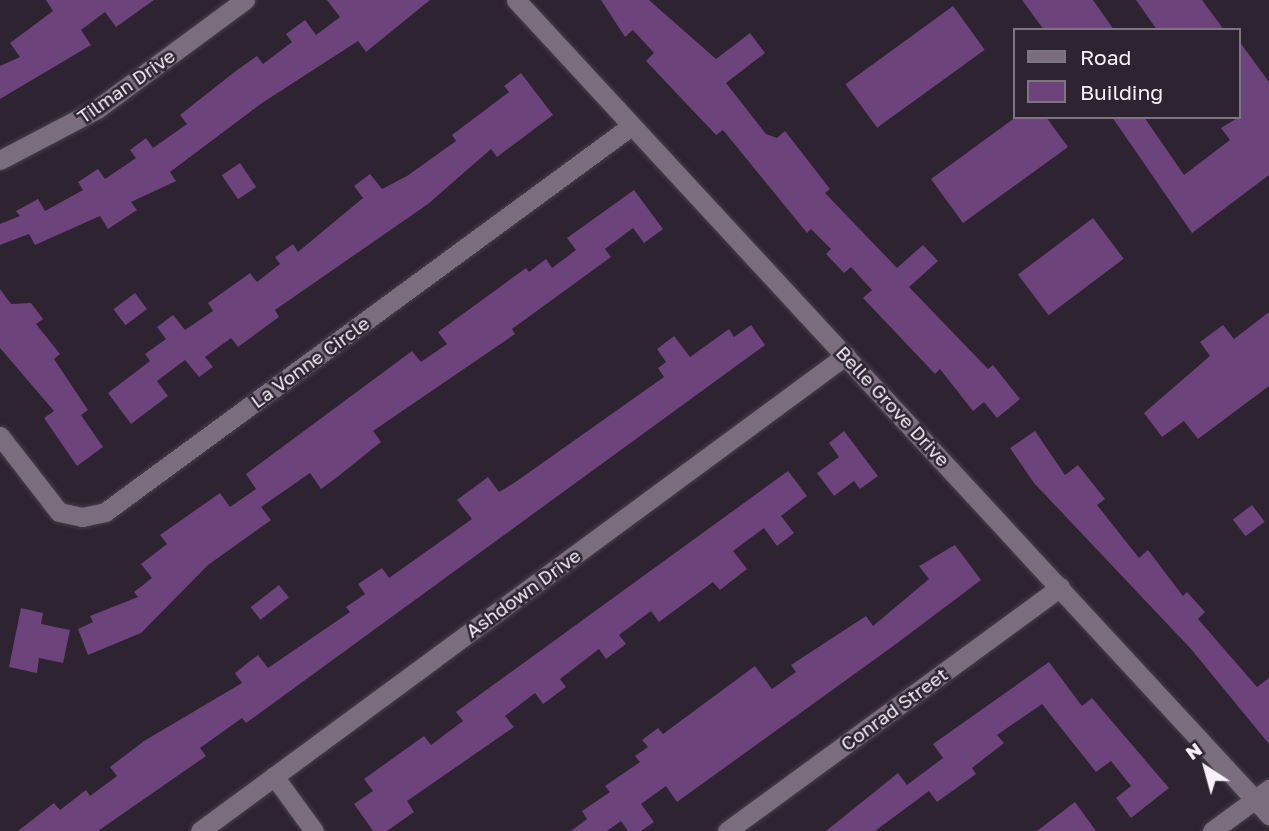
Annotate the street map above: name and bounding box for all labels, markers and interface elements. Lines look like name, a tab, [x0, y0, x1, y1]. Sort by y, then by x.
legend	[1014, 28, 1241, 119]
street label: Tilman Drive	[73, 44, 179, 128]
text: Road	[1080, 44, 1131, 70]
text: Building	[1080, 79, 1163, 105]
street label: La Vonne Circle	[246, 311, 374, 413]
street label: Belle Grove Drive	[831, 341, 955, 471]
street label: Ashdown Drive	[461, 544, 585, 642]
street label: Conrad Street	[836, 663, 952, 755]
north arrow	[1171, 733, 1241, 803]
text: N	[1181, 737, 1206, 764]

